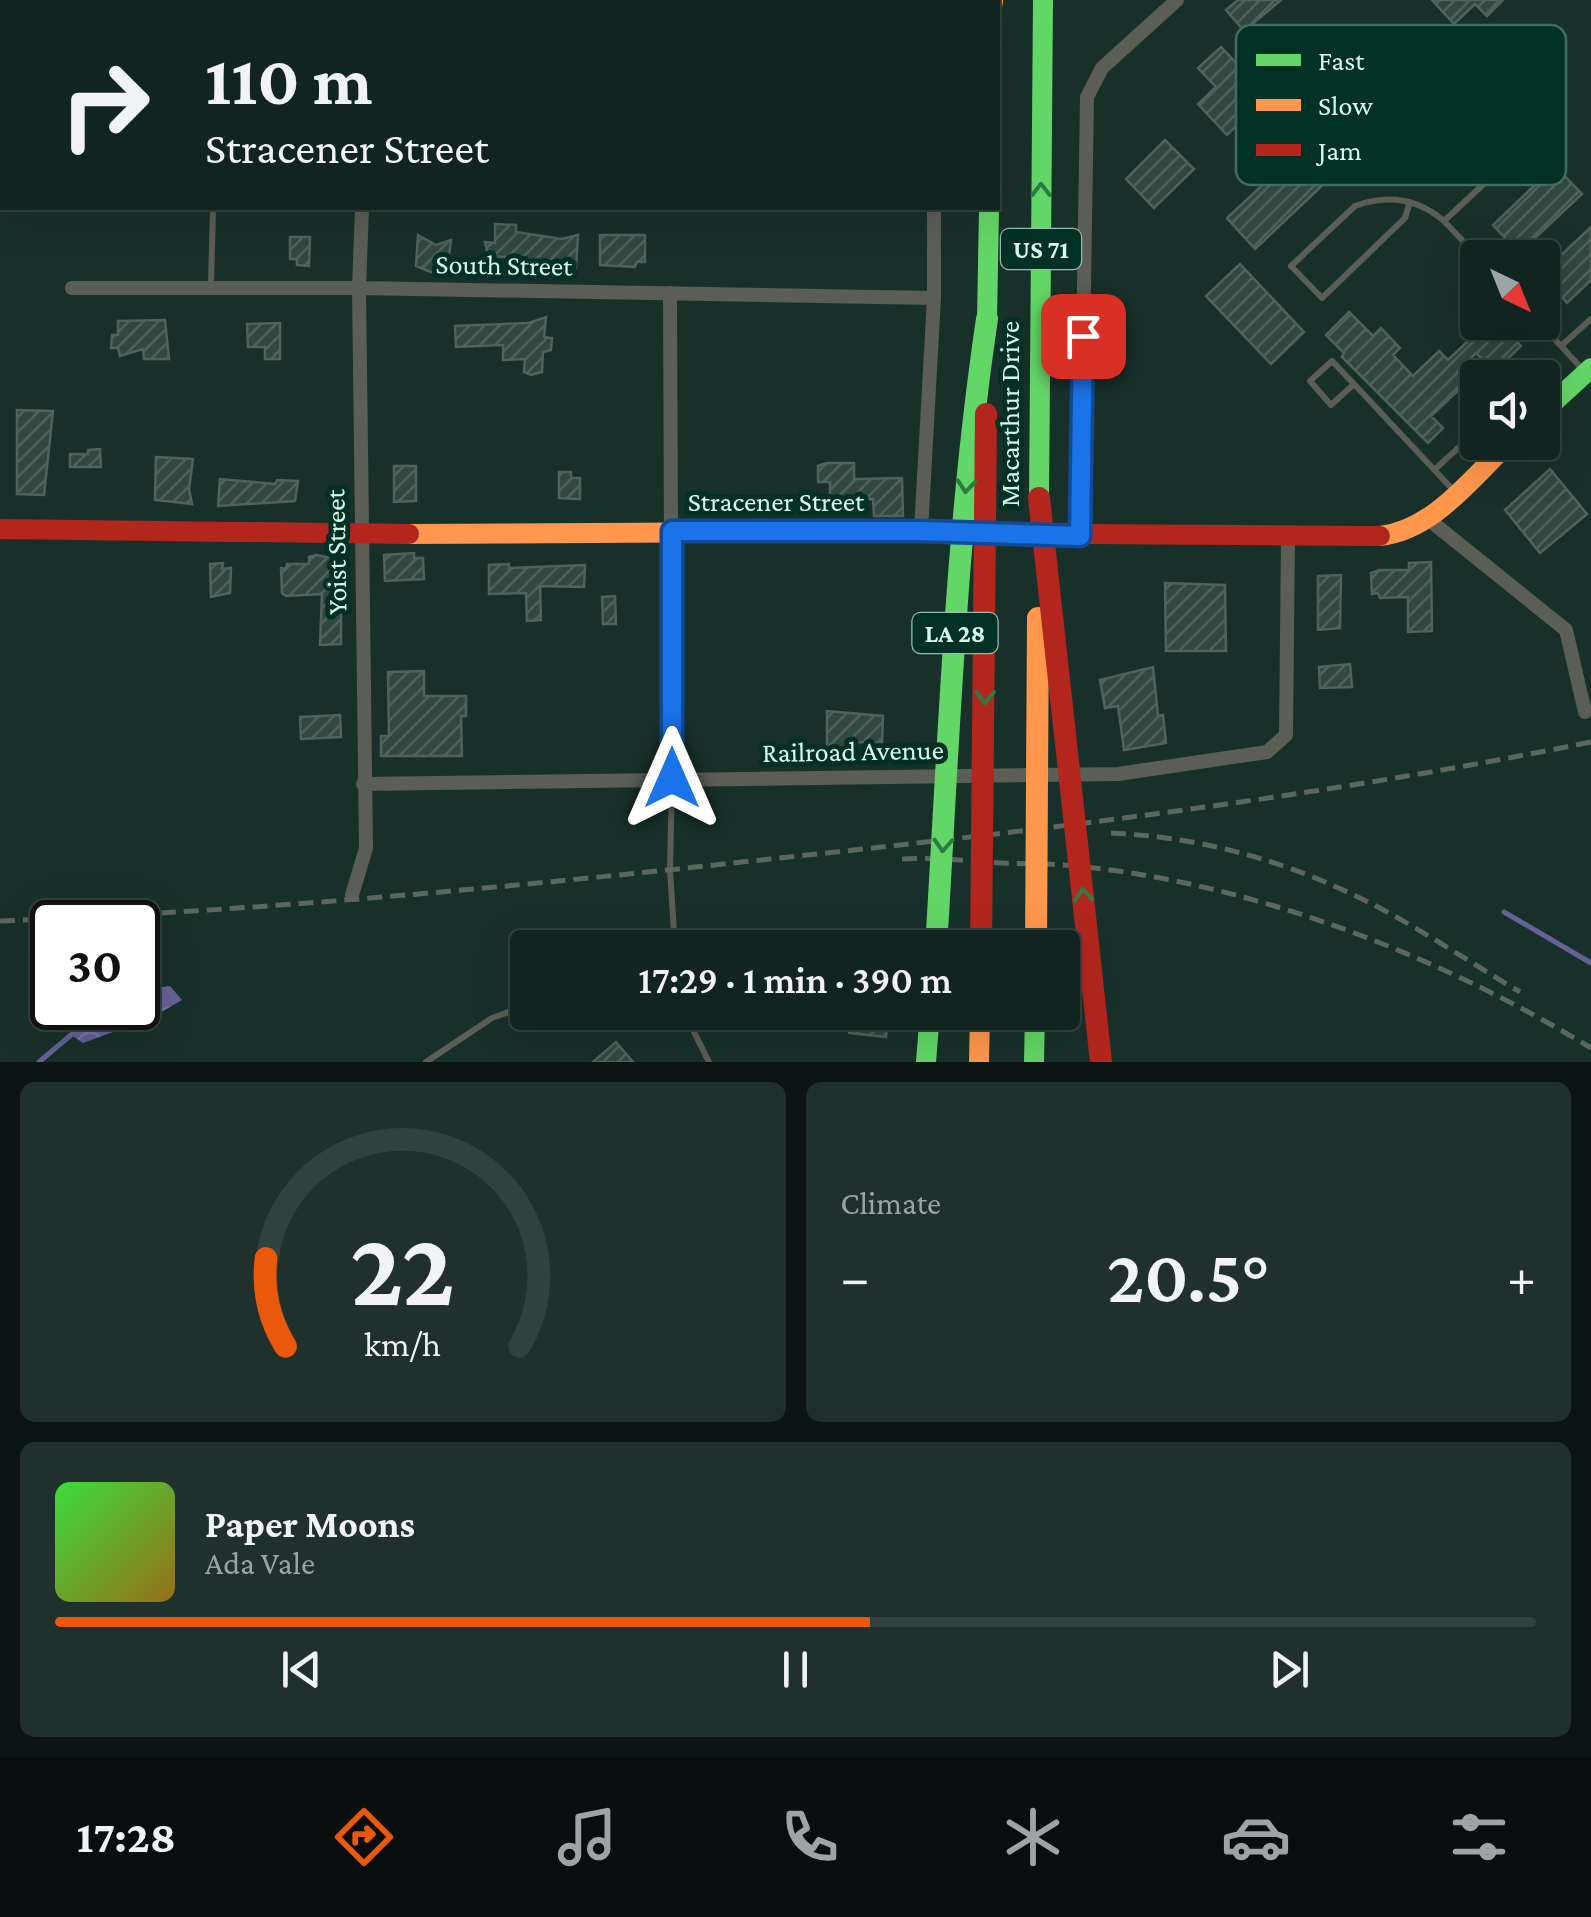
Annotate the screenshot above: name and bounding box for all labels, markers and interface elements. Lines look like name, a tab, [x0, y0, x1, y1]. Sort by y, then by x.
legend	[1236, 25, 1566, 185]
icon: right	[40, 40, 170, 170]
text: 110 m	[205, 41, 373, 119]
text: Fast	[1318, 45, 1365, 76]
text: Slow	[1318, 90, 1373, 121]
text: Stracener Street	[205, 123, 489, 173]
text: Jam	[1315, 135, 1362, 166]
one-way arrow	[1030, 182, 1052, 198]
road number: US 71	[1001, 229, 1081, 269]
north arrow	[1460, 240, 1560, 340]
map controls	[1460, 240, 1560, 460]
street label: South Street	[435, 248, 573, 282]
pin	[1041, 294, 1126, 379]
icon: arrive	[1056, 309, 1111, 364]
street label: Macarthur Drive	[994, 321, 1025, 507]
button: sound	[1460, 360, 1560, 460]
one-way arrow	[955, 478, 977, 494]
street label: Stracener Street	[688, 486, 865, 517]
street label: Yoist Street	[319, 488, 353, 615]
road number: LA 28	[912, 613, 998, 653]
one-way arrow	[975, 689, 996, 705]
position arrow	[620, 726, 724, 830]
street label: Railroad Avenue	[762, 734, 944, 768]
one-way arrow	[933, 837, 954, 853]
one-way arrow	[1073, 887, 1094, 903]
speed limit sign: 30	[30, 900, 160, 1030]
text: 17:29 · 1 min · 390 m	[638, 959, 952, 1001]
text: Climate	[841, 1185, 941, 1221]
text: 22	[350, 1211, 455, 1326]
text: 20.5°	[1107, 1235, 1269, 1318]
text: −	[841, 1247, 870, 1308]
text: +	[1507, 1247, 1536, 1308]
text: km/h	[364, 1324, 441, 1364]
text: Paper Moons	[205, 1503, 415, 1545]
text: Ada Vale	[205, 1545, 315, 1581]
icon: previous	[274, 1642, 329, 1697]
icon: pause	[768, 1642, 823, 1697]
icon: next	[1262, 1642, 1317, 1697]
icon: directions	[329, 1802, 399, 1872]
icon: music	[552, 1802, 622, 1872]
icon: phone	[775, 1802, 845, 1872]
icon: climate	[998, 1802, 1068, 1872]
icon: car	[1221, 1802, 1291, 1872]
icon: filters	[1444, 1802, 1514, 1872]
text: 17:28	[77, 1812, 176, 1862]

